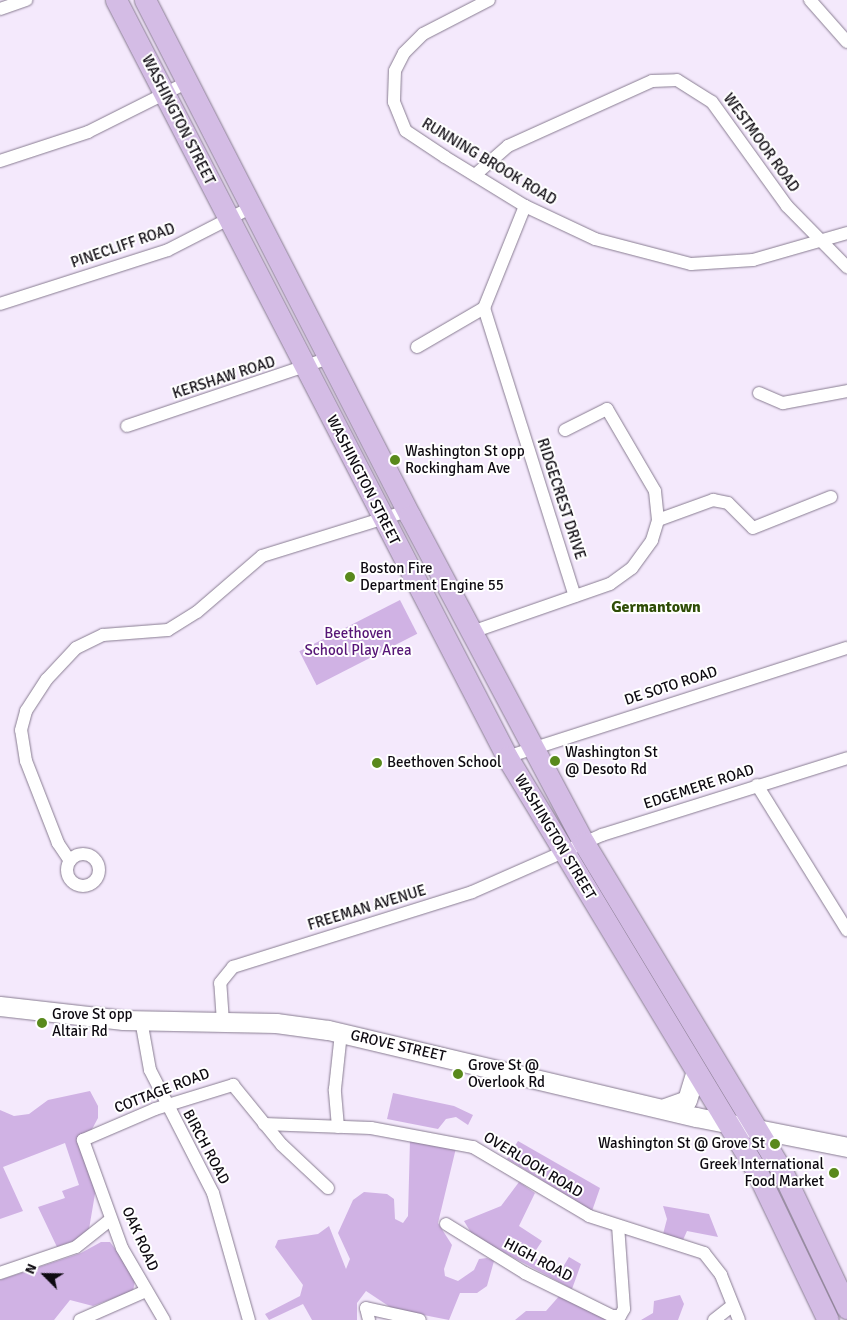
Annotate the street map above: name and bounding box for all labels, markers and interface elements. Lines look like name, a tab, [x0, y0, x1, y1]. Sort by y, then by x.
street label: WASHINGTON STREET	[137, 52, 219, 188]
street label: WESTMOOR ROAD	[719, 90, 803, 196]
street label: RUNNING BROOK ROAD	[418, 115, 560, 209]
street label: PINECLIFF ROAD	[69, 220, 177, 272]
street label: KERSHAW ROAD	[170, 353, 278, 403]
street label: WASHINGTON STREET	[322, 412, 404, 548]
street label: RIDGECREST DRIVE	[533, 436, 589, 562]
place label: Washington St opp Rockingham Ave	[405, 442, 525, 477]
marker: Washington St opp Rockingham Ave	[389, 454, 401, 466]
place label: Boston Fire Department Engine 55	[360, 559, 504, 594]
marker: Boston Fire Department Engine 55	[344, 571, 356, 583]
district label: Germantown	[611, 597, 701, 617]
park label: Beethoven School Play Area	[304, 624, 412, 659]
street label: DE SOTO ROAD	[622, 662, 720, 710]
place label: Washington St @ Desoto Rd	[565, 743, 658, 778]
place label: Beethoven School	[387, 754, 501, 772]
marker: Washington St @ Desoto Rd	[549, 755, 561, 767]
marker: Beethoven School	[371, 757, 383, 769]
street label: EDGEMERE ROAD	[641, 761, 757, 813]
street label: WASHINGTON STREET	[510, 771, 600, 903]
street label: FREEMAN AVENUE	[306, 881, 428, 935]
place label: Grove St opp Altair Rd	[52, 1005, 133, 1040]
marker: Grove St opp Altair Rd	[36, 1017, 48, 1029]
street label: GROVE STREET	[349, 1026, 447, 1066]
place label: Grove St @ Overlook Rd	[468, 1056, 545, 1091]
street label: COTTAGE ROAD	[112, 1065, 212, 1117]
marker: Grove St @ Overlook Rd	[452, 1068, 464, 1080]
street label: BIRCH ROAD	[179, 1107, 233, 1187]
street label: OVERLOOK ROAD	[480, 1128, 586, 1202]
place label: Washington St @ Grove St	[598, 1135, 765, 1153]
marker: Washington St @ Grove St	[769, 1138, 781, 1150]
place label: Greek International Food Market	[700, 1155, 824, 1190]
marker: Greek International Food Market	[828, 1167, 840, 1179]
street label: OAK ROAD	[118, 1204, 162, 1274]
street label: HIGH ROAD	[501, 1234, 575, 1286]
north arrow	[20, 1250, 70, 1300]
text: N	[21, 1261, 40, 1277]

